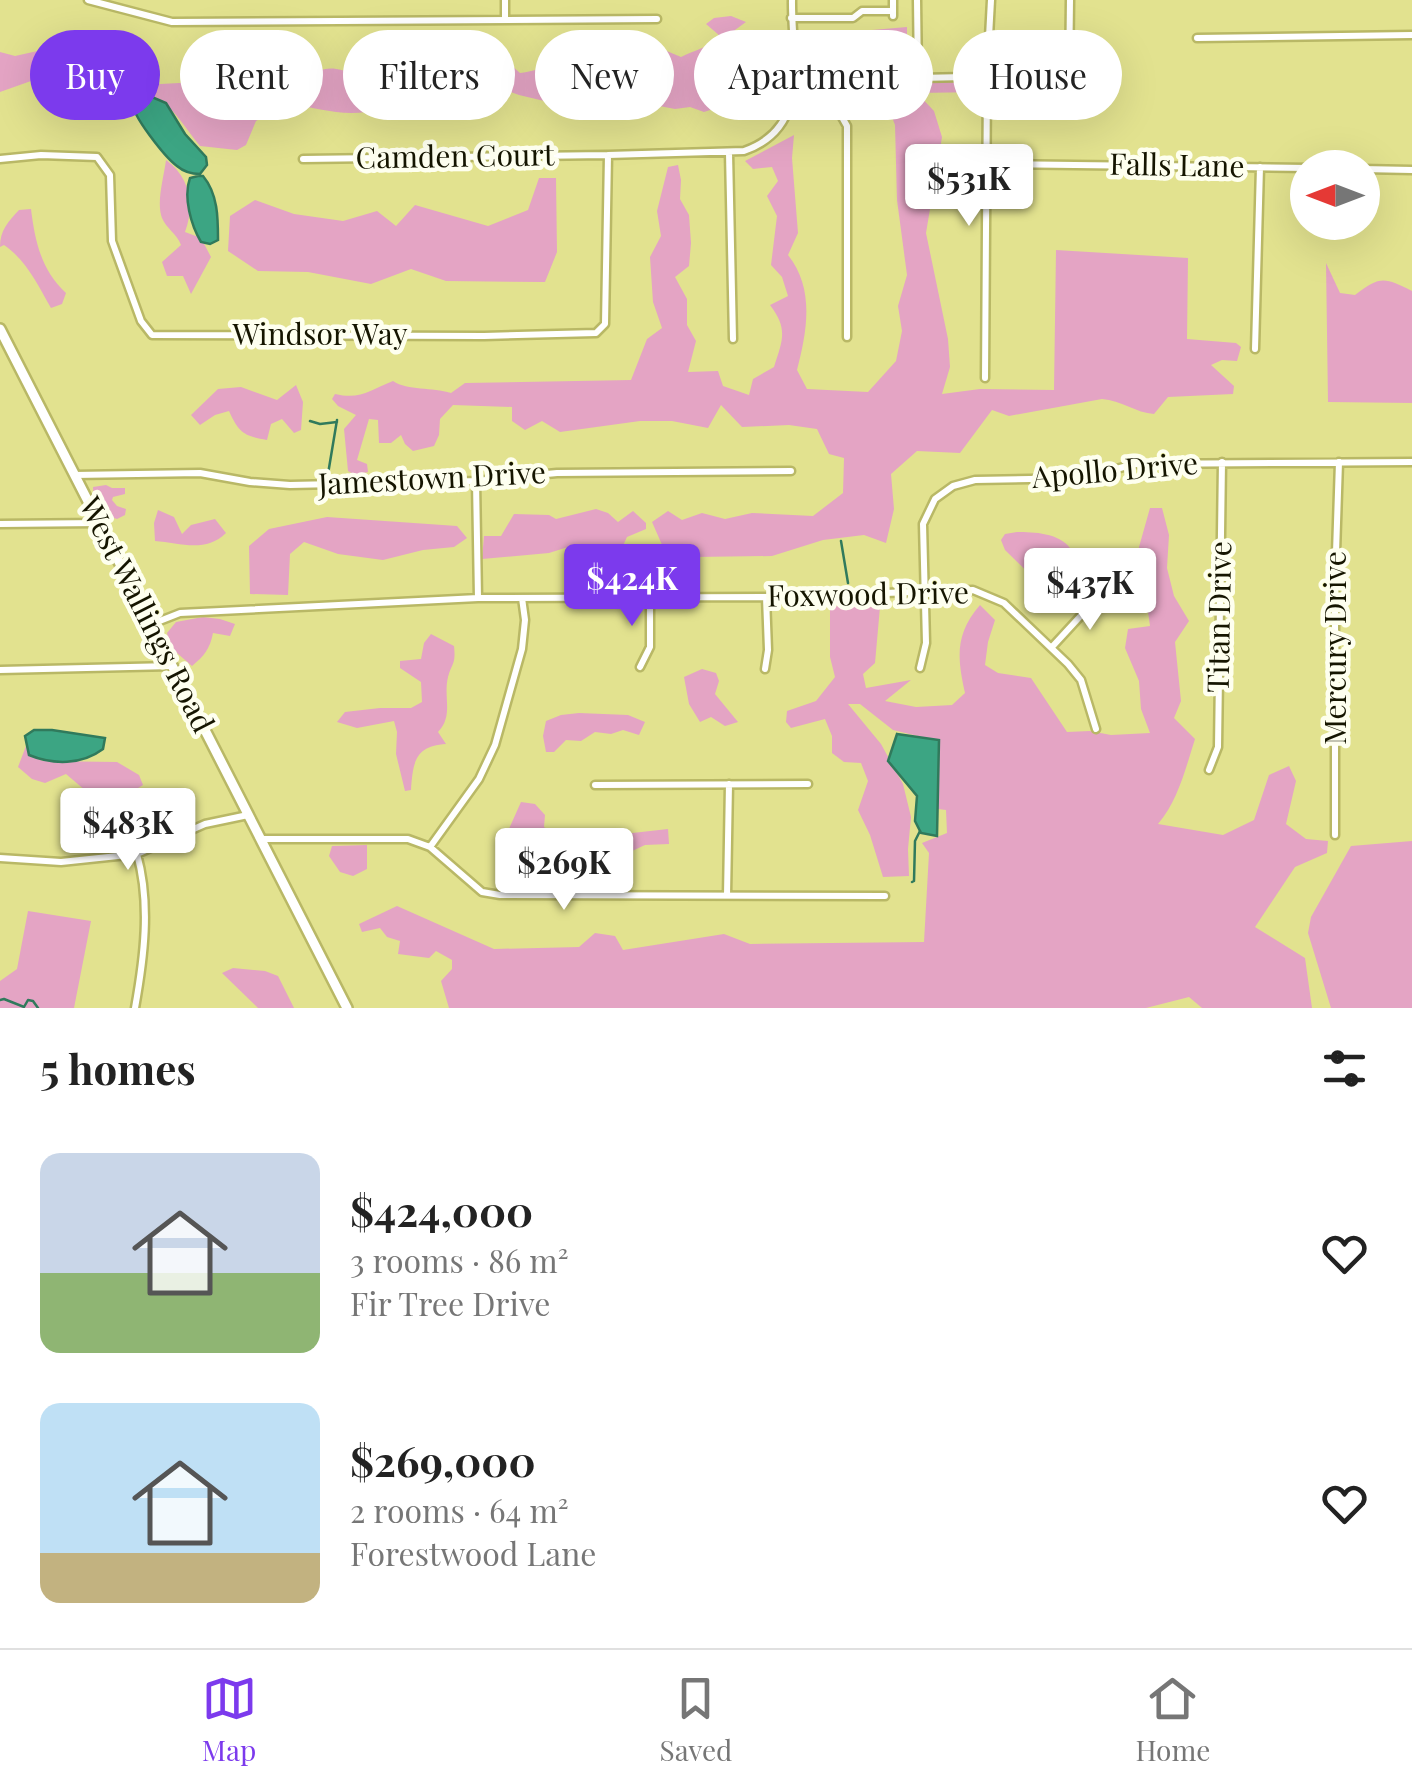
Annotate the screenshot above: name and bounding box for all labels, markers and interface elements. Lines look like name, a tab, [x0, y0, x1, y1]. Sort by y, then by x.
chip: Buy	[30, 30, 160, 120]
chip: Rent	[180, 30, 323, 120]
chip: Filters	[343, 30, 515, 120]
chip: New	[535, 30, 674, 120]
chip: Apartment	[694, 30, 933, 120]
chip: House	[953, 30, 1122, 120]
street label: Camden Court	[355, 133, 555, 177]
street label: Falls Lane	[1109, 143, 1245, 185]
pin: $531K	[899, 144, 1039, 229]
north arrow	[1290, 150, 1380, 240]
map controls	[1290, 150, 1380, 240]
text: $531K	[927, 155, 1011, 198]
street label: Windsor Way	[231, 313, 408, 353]
street label: Apollo Drive	[1029, 442, 1200, 496]
street label: Jamestown Drive	[316, 451, 547, 503]
street label: West Wallings Road	[71, 489, 224, 739]
street label: Titan Drive	[1197, 541, 1239, 693]
pin: $424K	[562, 544, 702, 629]
pin: $437K	[1020, 548, 1160, 633]
street label: Mercury Drive	[1314, 551, 1354, 745]
text: $424K	[586, 555, 678, 598]
text: $437K	[1046, 559, 1134, 602]
street label: Foxwood Drive	[767, 571, 969, 615]
pin: $483K	[58, 788, 198, 873]
text: $483K	[82, 799, 174, 842]
pin: $269K	[494, 828, 634, 913]
text: $269K	[517, 839, 611, 882]
text: 5 homes	[40, 1040, 196, 1096]
icon: filters	[1317, 1041, 1372, 1096]
text: $424,000	[350, 1182, 533, 1238]
icon: home	[120, 1193, 240, 1313]
icon: heart	[1317, 1226, 1372, 1281]
text: 3 rooms · 86 m²	[350, 1238, 569, 1281]
text: Fir Tree Drive	[350, 1281, 550, 1324]
text: $269,000	[350, 1432, 536, 1488]
icon: home	[120, 1443, 240, 1563]
icon: heart	[1317, 1476, 1372, 1531]
text: 2 rooms · 64 m²	[350, 1488, 569, 1531]
text: Forestwood Lane	[350, 1531, 596, 1574]
tab: Map	[202, 1671, 257, 1768]
tab: Saved	[660, 1671, 732, 1768]
tab: Home	[1135, 1671, 1210, 1768]

